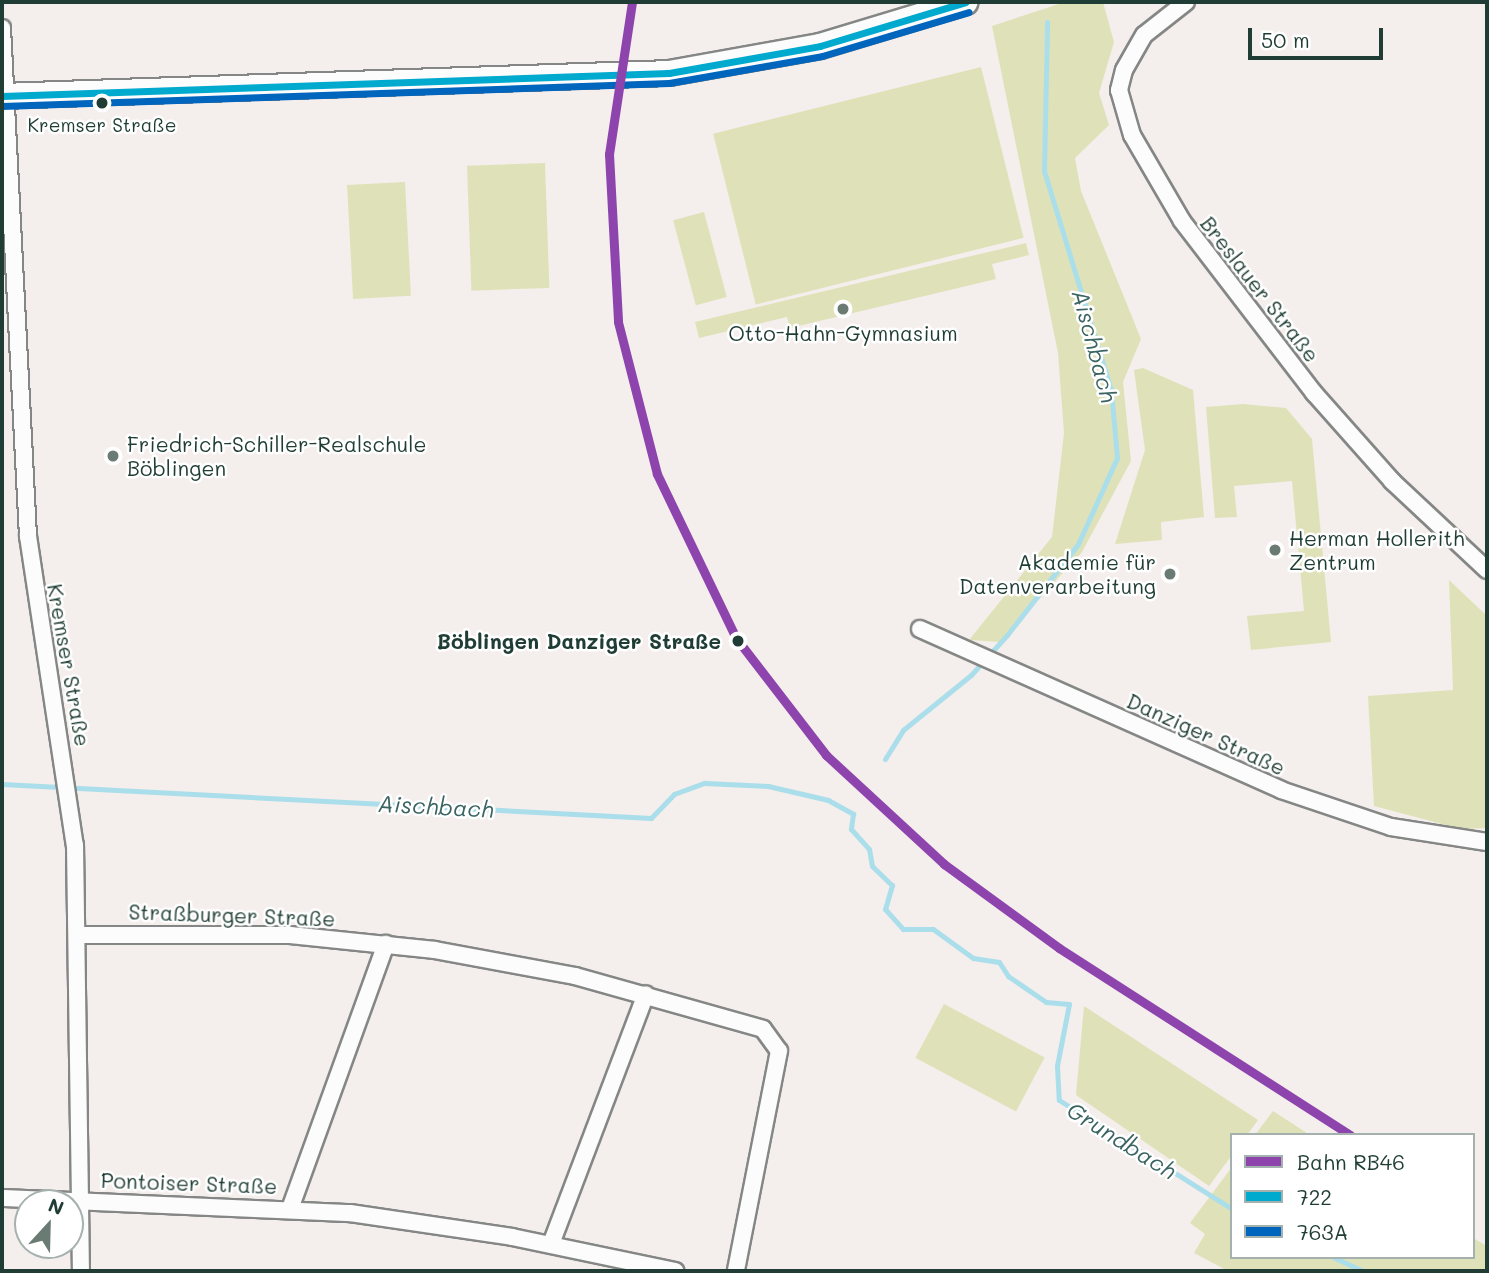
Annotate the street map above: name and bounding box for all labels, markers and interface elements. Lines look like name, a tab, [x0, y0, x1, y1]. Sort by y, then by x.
scale bar	[1251, 14, 1386, 58]
text: 50 m	[1261, 26, 1310, 53]
marker: Kremser Straße	[95, 96, 109, 110]
place label: Kremser Straße	[28, 114, 176, 136]
street label: Breslauer Straße	[1195, 211, 1325, 367]
water label: Aischbach	[1067, 286, 1123, 406]
marker: Otto-Hahn-Gymnasium	[835, 301, 851, 317]
place label: Otto-Hahn-Gymnasium	[728, 320, 958, 346]
place label: Friedrich-Schiller-Realschule Böblingen	[127, 431, 426, 481]
marker: Friedrich-Schiller-Realschule Böblingen	[105, 448, 121, 464]
place label: Herman Hollerith Zentrum	[1289, 525, 1465, 575]
marker: Herman Hollerith Zentrum	[1267, 542, 1283, 558]
place label: Akademie für Datenverarbeitung	[959, 549, 1156, 599]
marker: Akademie für Datenverarbeitung	[1162, 566, 1178, 582]
street label: Kremser Straße	[42, 582, 96, 748]
place label: Böblingen Danziger Straße	[437, 628, 721, 654]
marker: Böblingen Danziger Straße	[727, 630, 749, 652]
street label: Danziger Straße	[1123, 688, 1289, 780]
water label: Aischbach	[377, 789, 495, 823]
street label: Straßburger Straße	[128, 899, 336, 931]
water label: Grundbach	[1062, 1095, 1182, 1185]
legend	[1230, 1133, 1475, 1259]
text: Bahn RB46	[1297, 1148, 1405, 1175]
street label: Pontoiser Straße	[100, 1167, 278, 1199]
text: 722	[1297, 1183, 1332, 1210]
north arrow	[14, 1189, 84, 1259]
text: N	[45, 1192, 68, 1220]
text: 763A	[1297, 1218, 1348, 1245]

